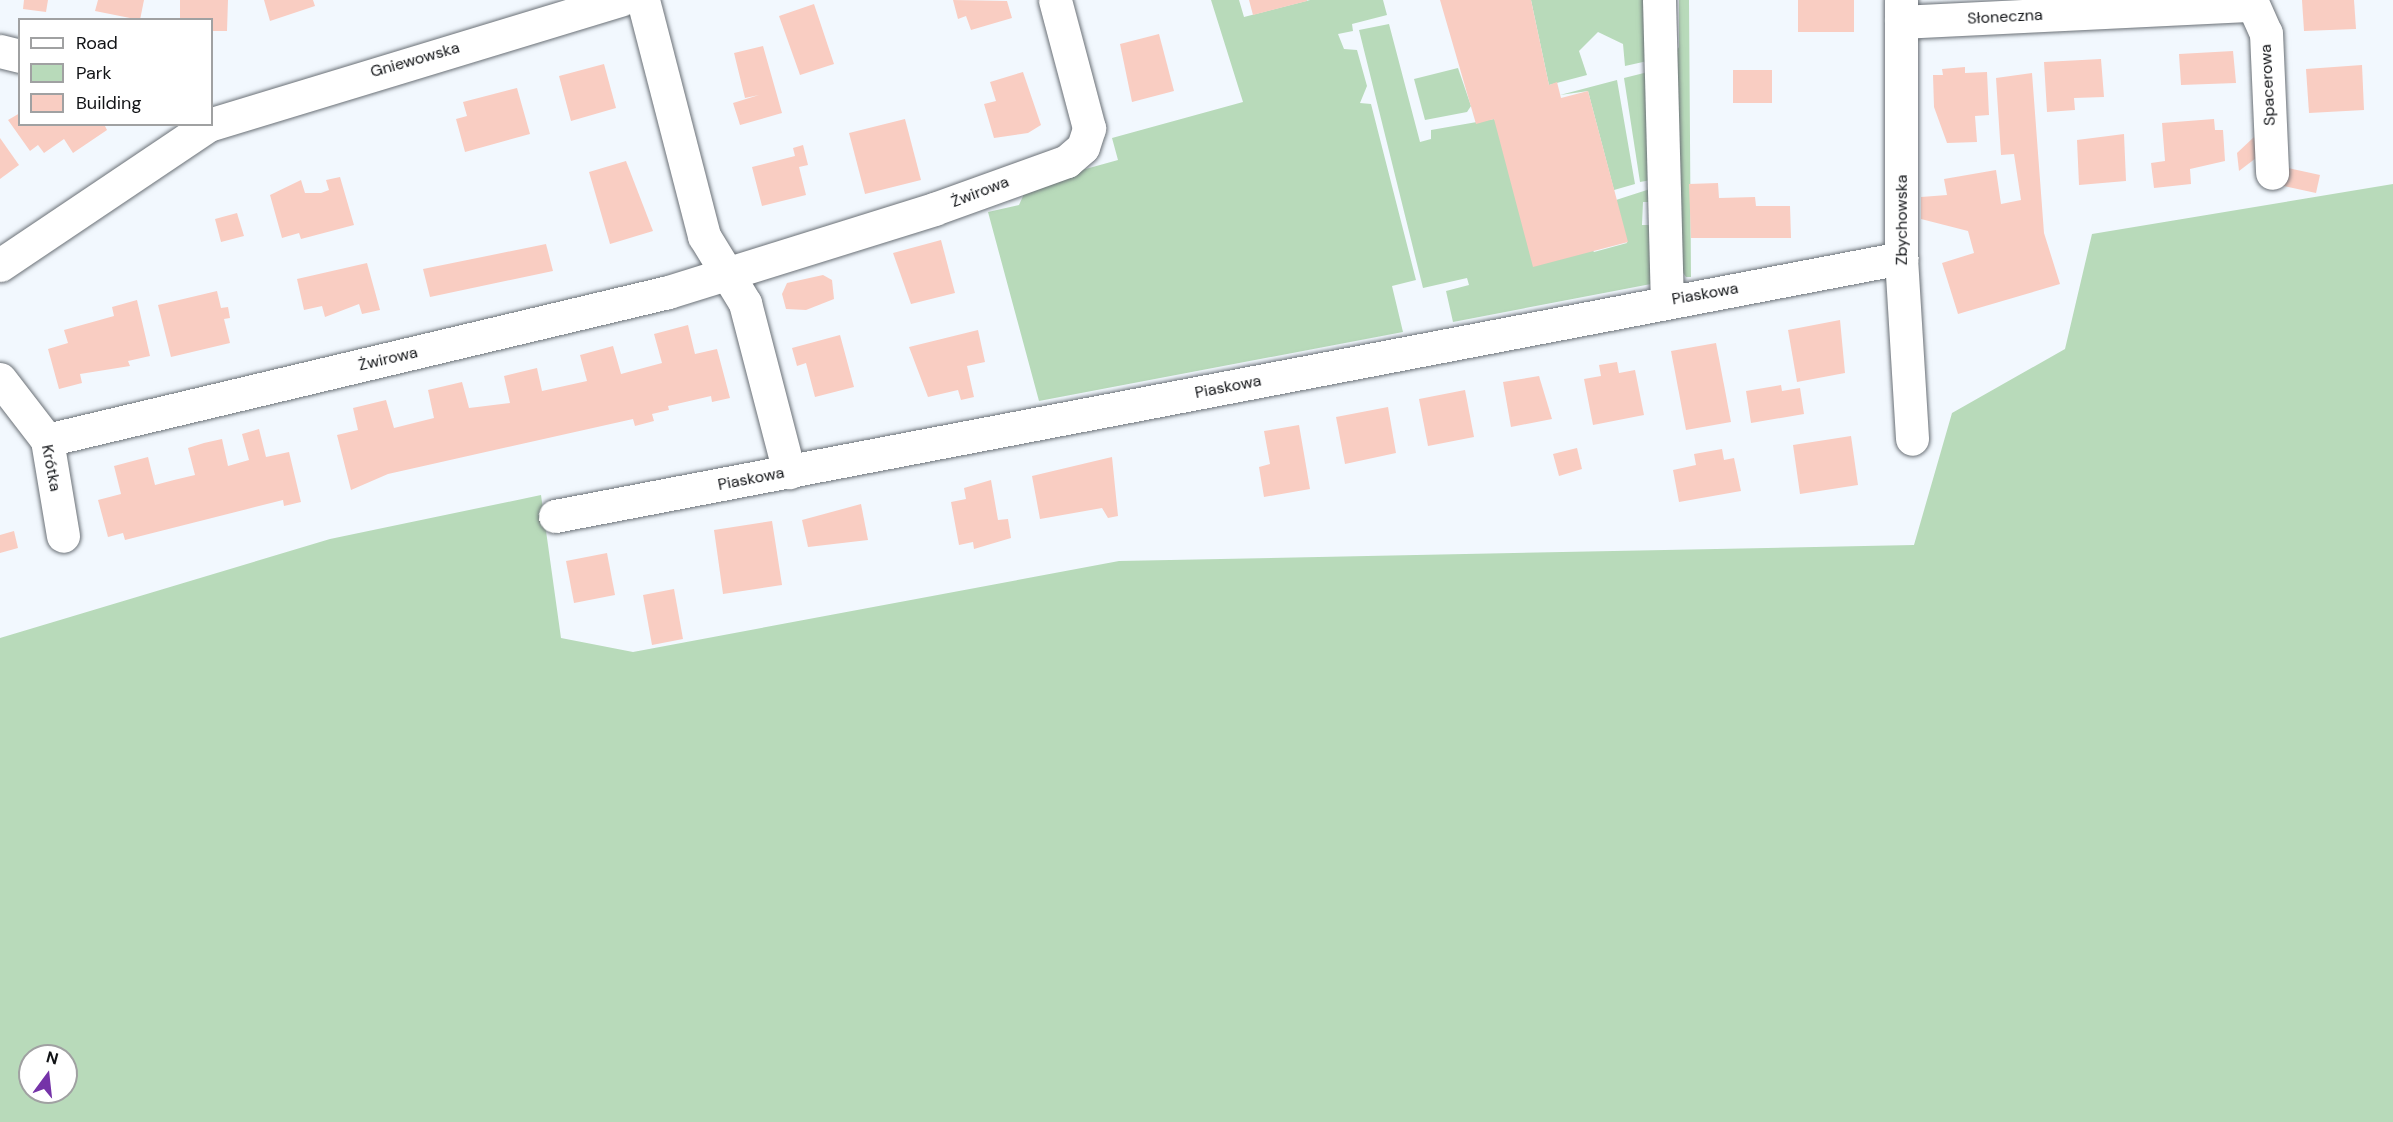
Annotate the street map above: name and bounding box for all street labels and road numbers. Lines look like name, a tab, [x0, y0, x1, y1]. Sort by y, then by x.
street label: Słoneczna	[1967, 5, 2043, 29]
street label: Gniewowska	[368, 38, 462, 82]
street label: Spacerowa	[2256, 44, 2280, 126]
street label: Żwirowa	[948, 172, 1012, 212]
street label: Zbychowska	[1892, 175, 1912, 265]
street label: Piaskowa	[1670, 279, 1740, 309]
street label: Żwirowa	[357, 343, 419, 375]
street label: Piaskowa	[1193, 371, 1263, 403]
street label: Krótka	[37, 443, 65, 493]
street label: Piaskowa	[716, 463, 786, 495]

